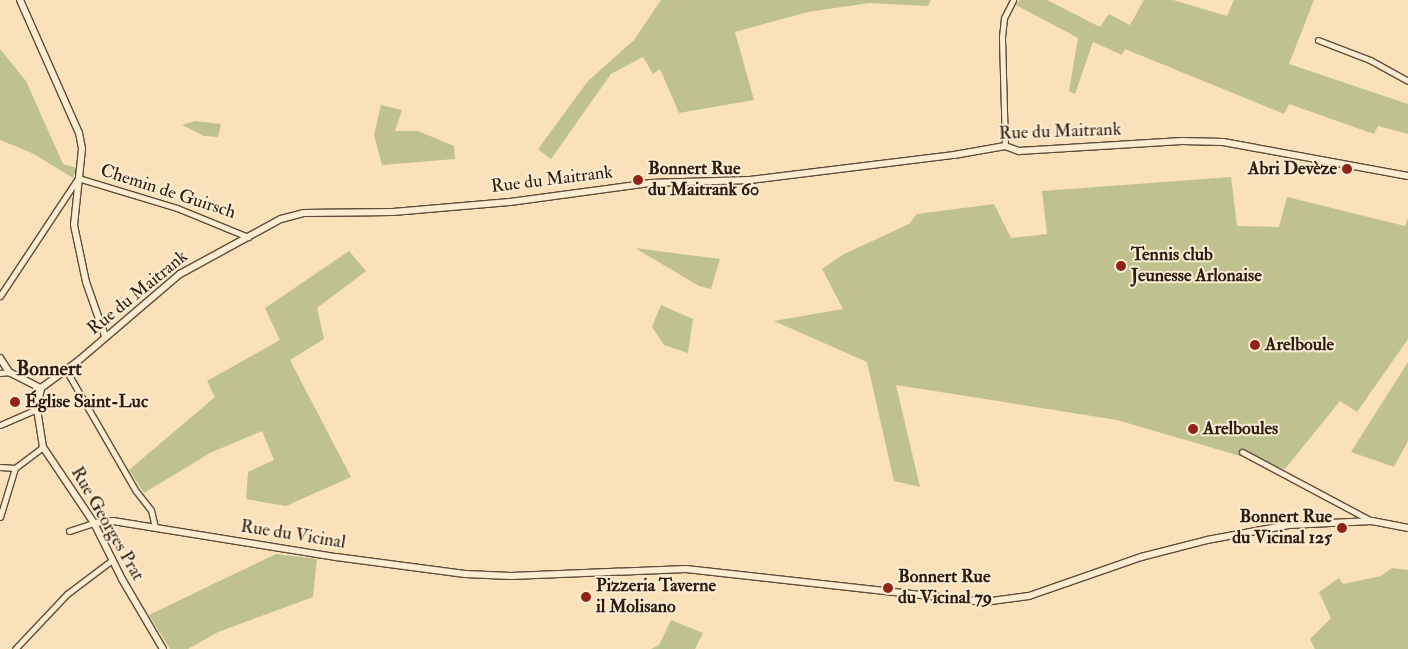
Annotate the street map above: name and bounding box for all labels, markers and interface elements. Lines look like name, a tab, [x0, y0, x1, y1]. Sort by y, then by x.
street label: Rue du Maitrank	[998, 119, 1122, 145]
place label: Abri Devèze	[1248, 158, 1337, 180]
place label: Bonnert Rue du Maitrank 60	[648, 159, 759, 202]
street label: Chemin de Guirsch	[98, 160, 238, 224]
street label: Rue du Maitrank	[490, 162, 614, 198]
marker: Abri Devèze	[1341, 163, 1353, 175]
marker: Bonnert Rue du Maitrank 60	[632, 174, 644, 186]
place label: Tennis club Jeunesse Arlonaise	[1131, 245, 1262, 288]
street label: Rue du Maitrank	[84, 246, 192, 340]
marker: Tennis club Jeunesse Arlonaise	[1115, 260, 1127, 272]
place label: Arelboule	[1265, 334, 1334, 356]
marker: Arelboule	[1249, 339, 1261, 351]
district label: Bonnert	[16, 356, 82, 380]
place label: Église Saint-Luc	[25, 391, 148, 413]
marker: Église Saint-Luc	[9, 396, 21, 408]
place label: Arelboules	[1203, 418, 1278, 440]
marker: Arelboules	[1187, 423, 1199, 435]
street label: Rue Georges Prat	[66, 463, 148, 585]
place label: Bonnert Rue du Vicinal 125	[1232, 507, 1332, 550]
street label: Rue du Vicinal	[239, 516, 347, 554]
marker: Bonnert Rue du Vicinal 125	[1336, 522, 1348, 534]
place label: Bonnert Rue du Vicinal 79	[898, 567, 992, 610]
place label: Pizzeria Taverne il Molisano	[596, 576, 716, 618]
marker: Bonnert Rue du Vicinal 79	[882, 582, 894, 594]
marker: Pizzeria Taverne il Molisano	[580, 591, 592, 603]

